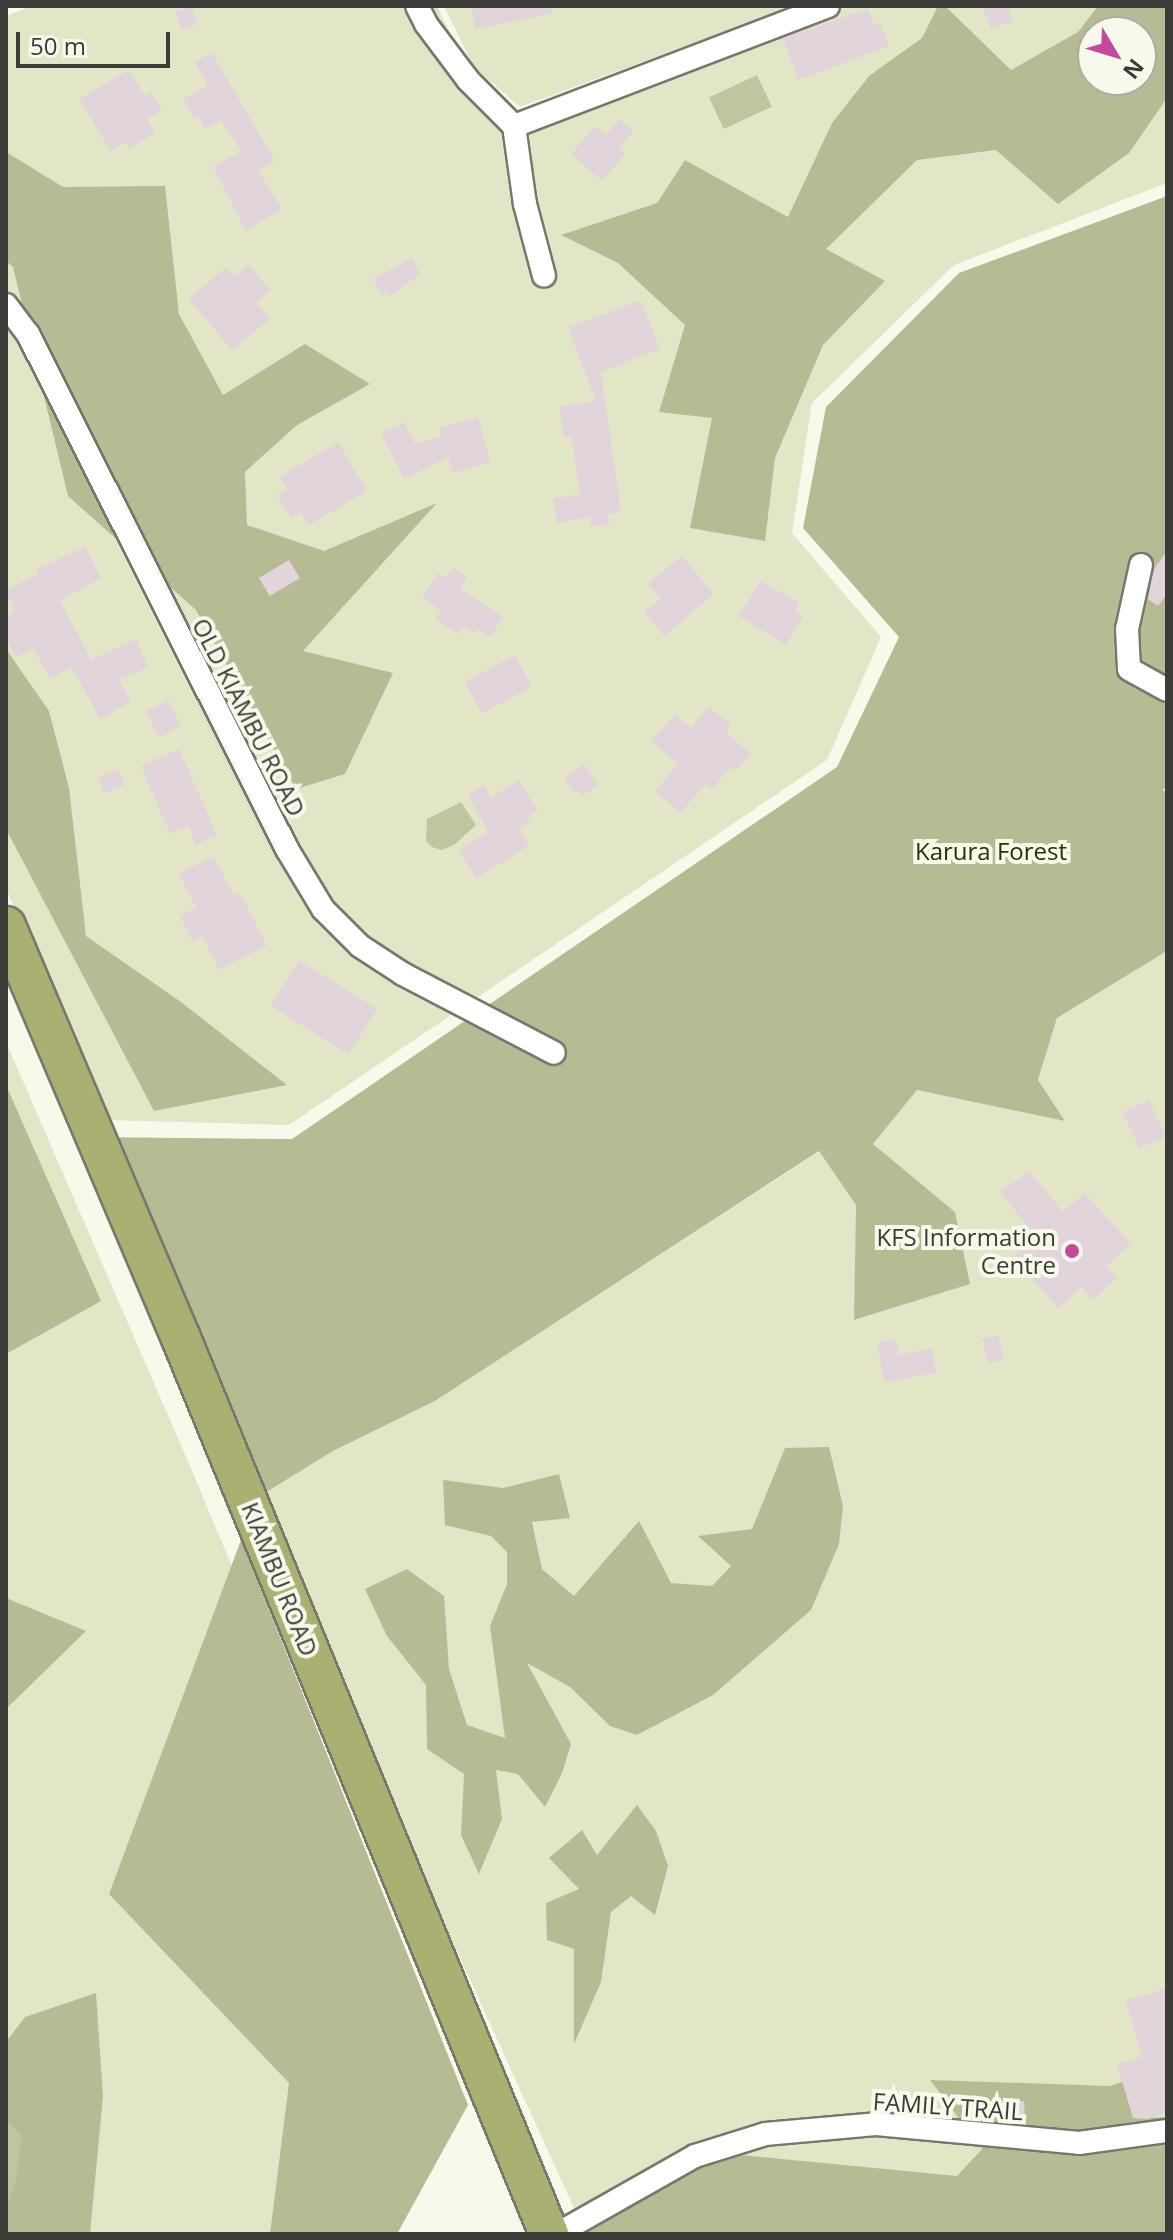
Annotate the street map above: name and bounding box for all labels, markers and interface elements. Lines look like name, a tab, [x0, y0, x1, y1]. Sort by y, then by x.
scale bar	[20, 16, 174, 66]
north arrow	[1077, 16, 1157, 96]
text: 50 m	[30, 29, 86, 62]
text: N	[1117, 53, 1152, 86]
street label: OLD KIAMBU ROAD	[187, 613, 311, 821]
park label: Karura Forest	[915, 837, 1067, 865]
place label: KFS Information Centre	[876, 1223, 1056, 1279]
marker: KFS Information Centre	[1063, 1242, 1081, 1260]
street label: KIAMBU ROAD	[236, 1498, 324, 1660]
street label: FAMILY TRAIL	[872, 2086, 1024, 2126]

